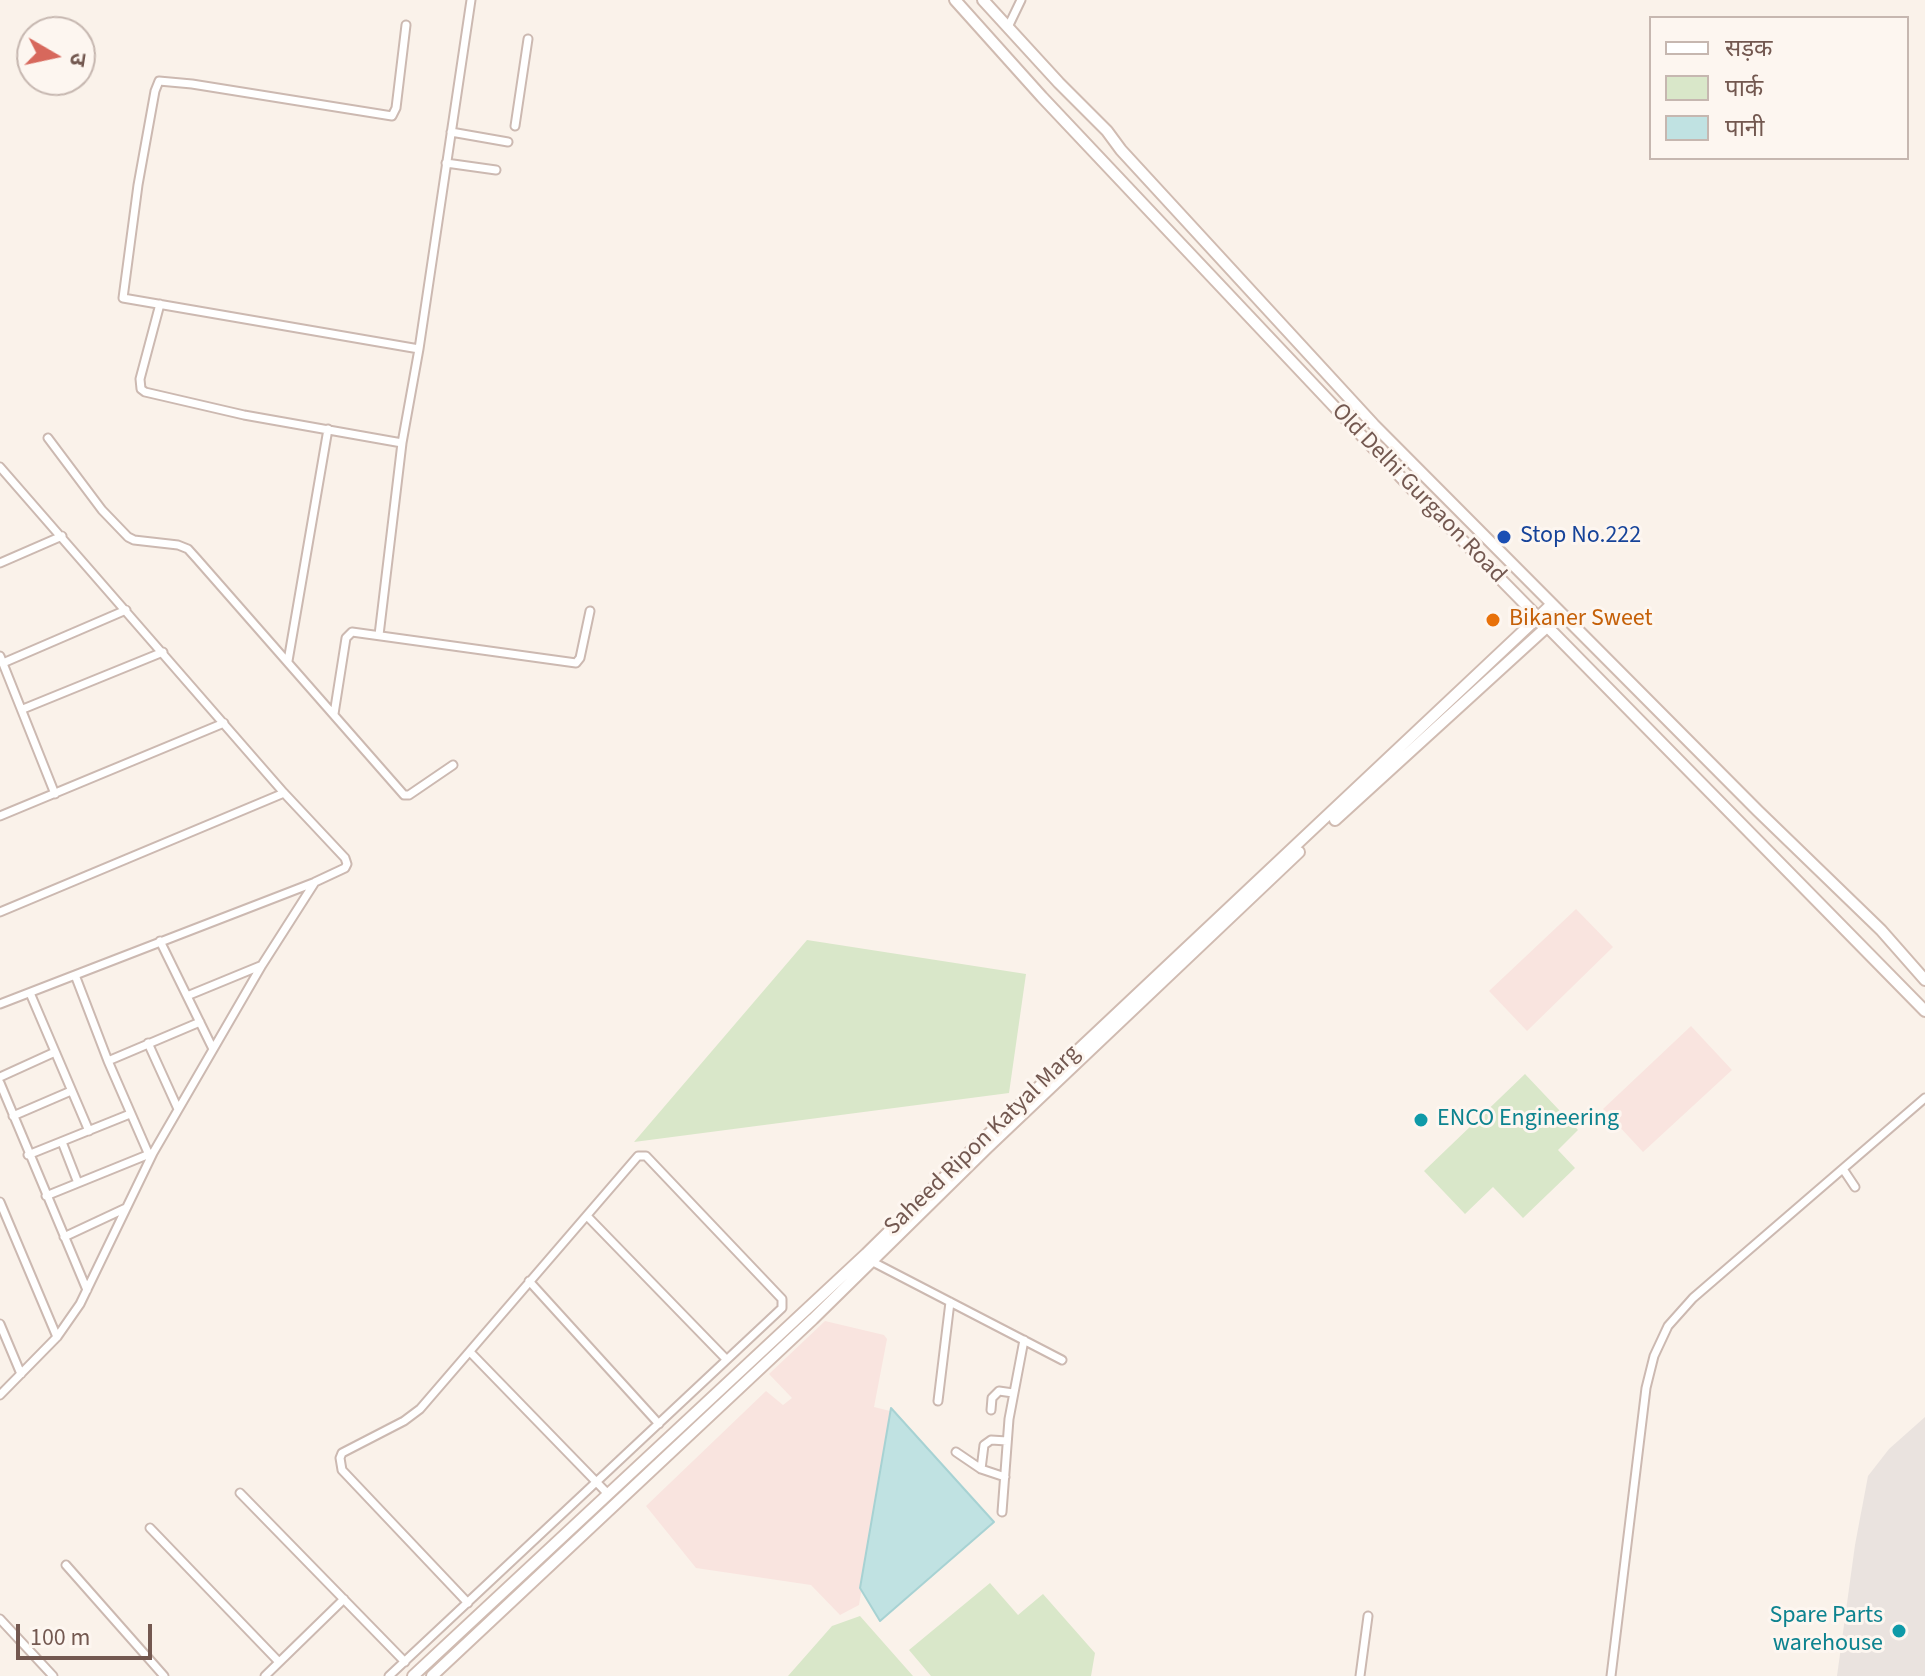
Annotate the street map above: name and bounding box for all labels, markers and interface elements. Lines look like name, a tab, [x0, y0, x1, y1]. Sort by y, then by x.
north arrow	[16, 16, 96, 96]
legend	[1649, 16, 1909, 160]
text: सड़क	[1725, 31, 1773, 66]
text: उ	[61, 51, 95, 68]
text: पार्क	[1725, 71, 1763, 106]
text: पानी	[1725, 111, 1764, 146]
street label: Old Delhi Gurgaon Road	[1325, 398, 1511, 590]
place label: Stop No.222	[1520, 523, 1641, 551]
marker: Stop No.222	[1495, 528, 1513, 546]
place label: Bikaner Sweet	[1509, 606, 1653, 634]
marker: Bikaner Sweet	[1484, 611, 1502, 629]
street label: Saheed Ripon Katyal Marg	[879, 1040, 1087, 1242]
place label: ENCO Engineering	[1437, 1106, 1619, 1134]
marker: ENCO Engineering	[1412, 1111, 1430, 1129]
place label: Spare Parts warehouse	[1769, 1603, 1883, 1659]
scale bar	[20, 1608, 156, 1658]
text: 100 m	[30, 1620, 90, 1655]
marker: Spare Parts warehouse	[1890, 1622, 1908, 1640]

